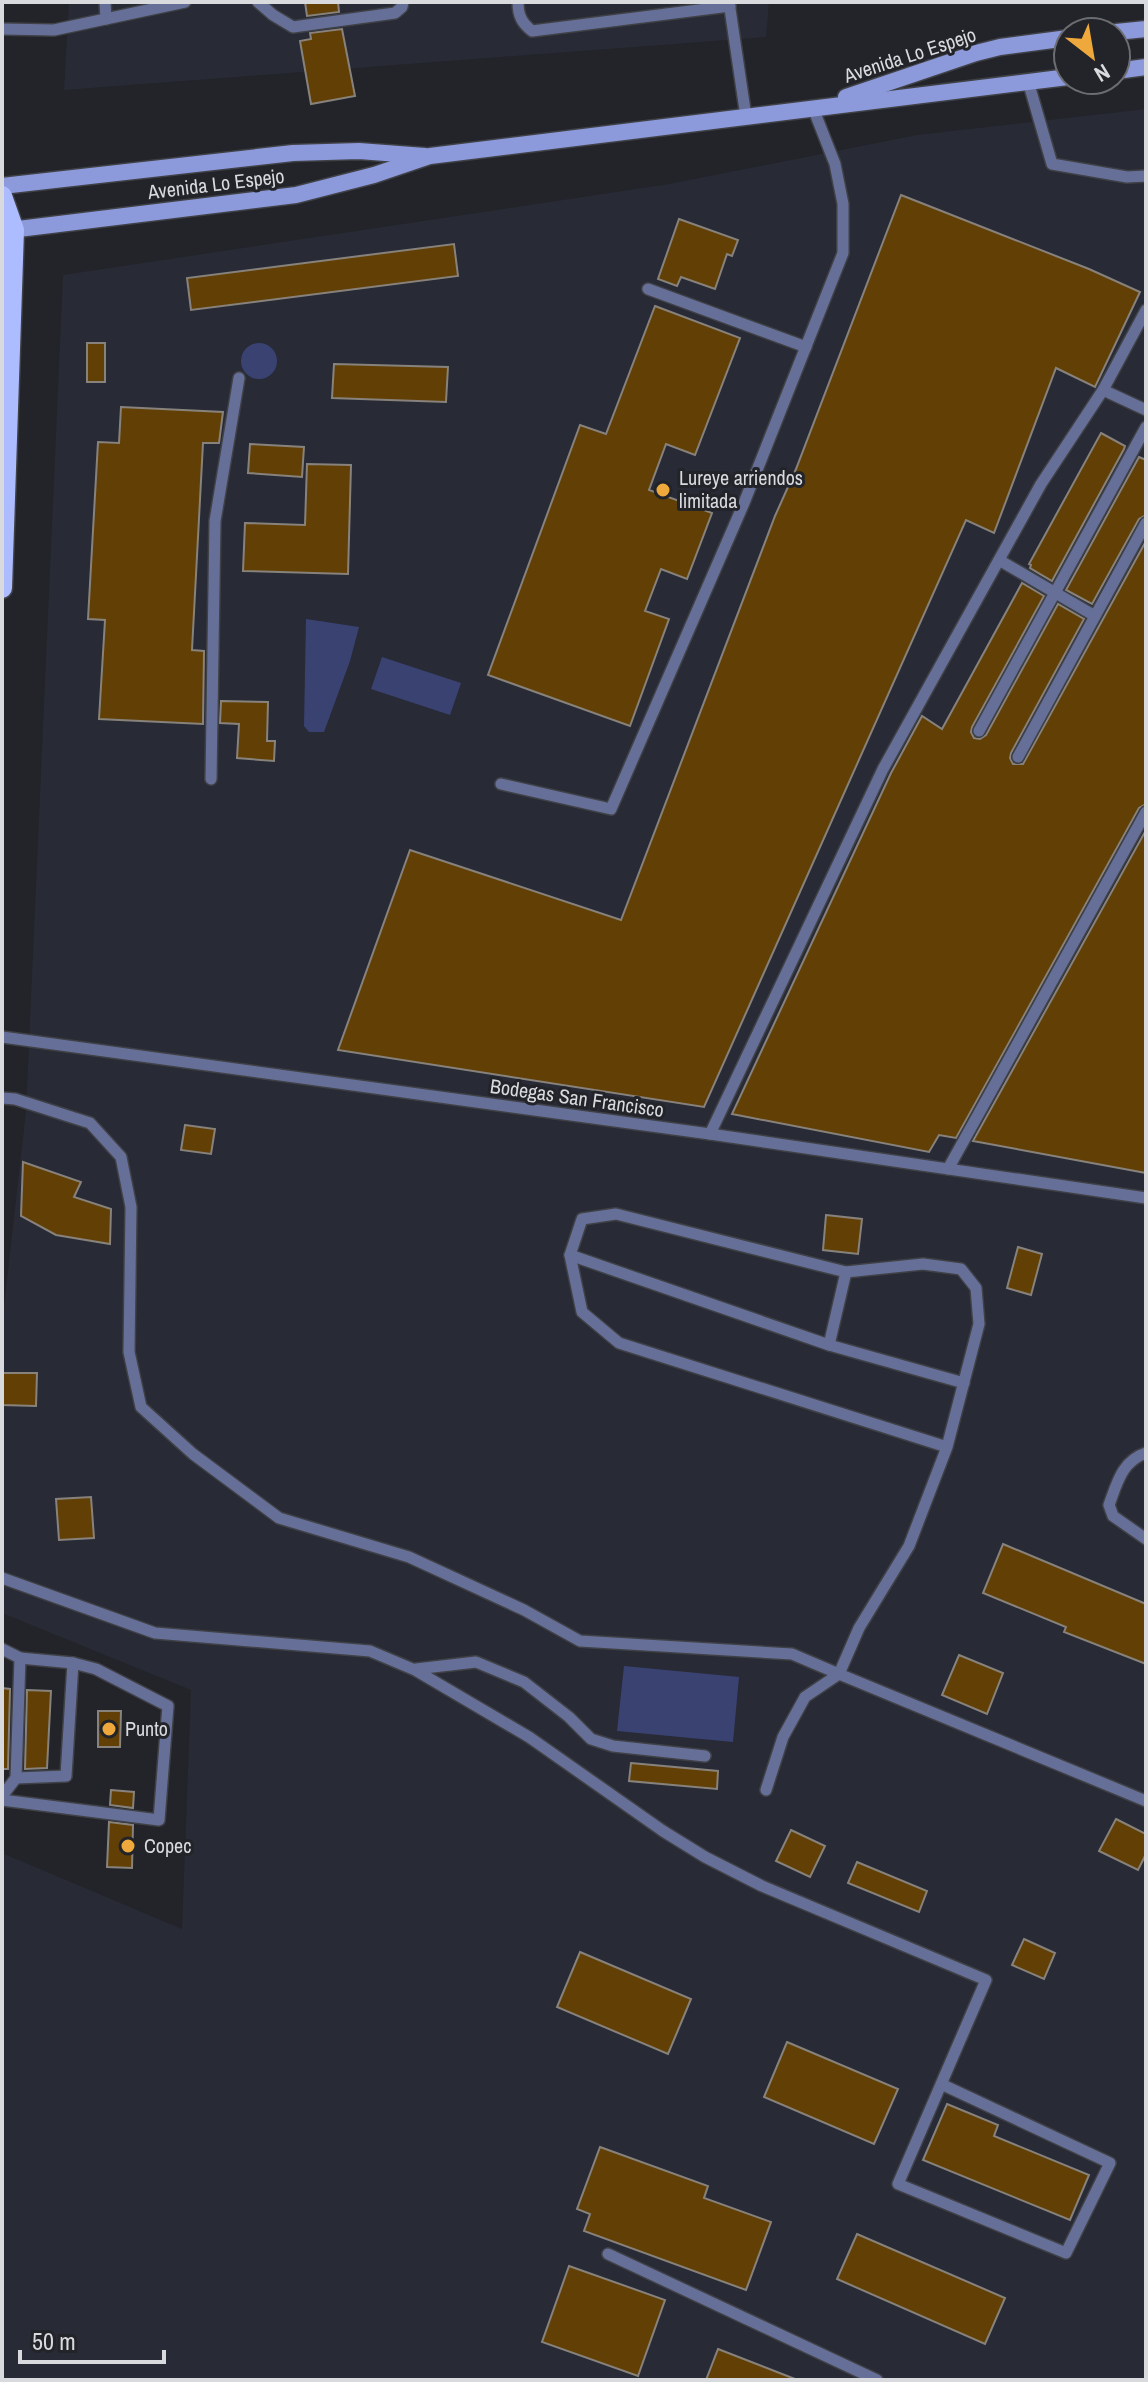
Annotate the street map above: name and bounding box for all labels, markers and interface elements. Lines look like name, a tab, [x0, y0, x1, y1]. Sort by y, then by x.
north arrow	[1052, 16, 1132, 96]
street label: Avenida Lo Espejo	[839, 20, 979, 89]
text: N	[1089, 57, 1116, 89]
street label: Avenida Lo Espejo	[145, 162, 286, 205]
place label: Lureye arriendos limitada	[679, 464, 803, 514]
marker: Lureye arriendos limitada	[654, 481, 672, 499]
street label: Bodegas San Francisco	[489, 1072, 666, 1123]
place label: Punto	[125, 1715, 168, 1742]
marker: Punto	[100, 1720, 118, 1738]
place label: Copec	[144, 1832, 191, 1859]
marker: Copec	[119, 1837, 137, 1855]
scale bar	[20, 2314, 164, 2364]
text: 50 m	[32, 2325, 76, 2357]

